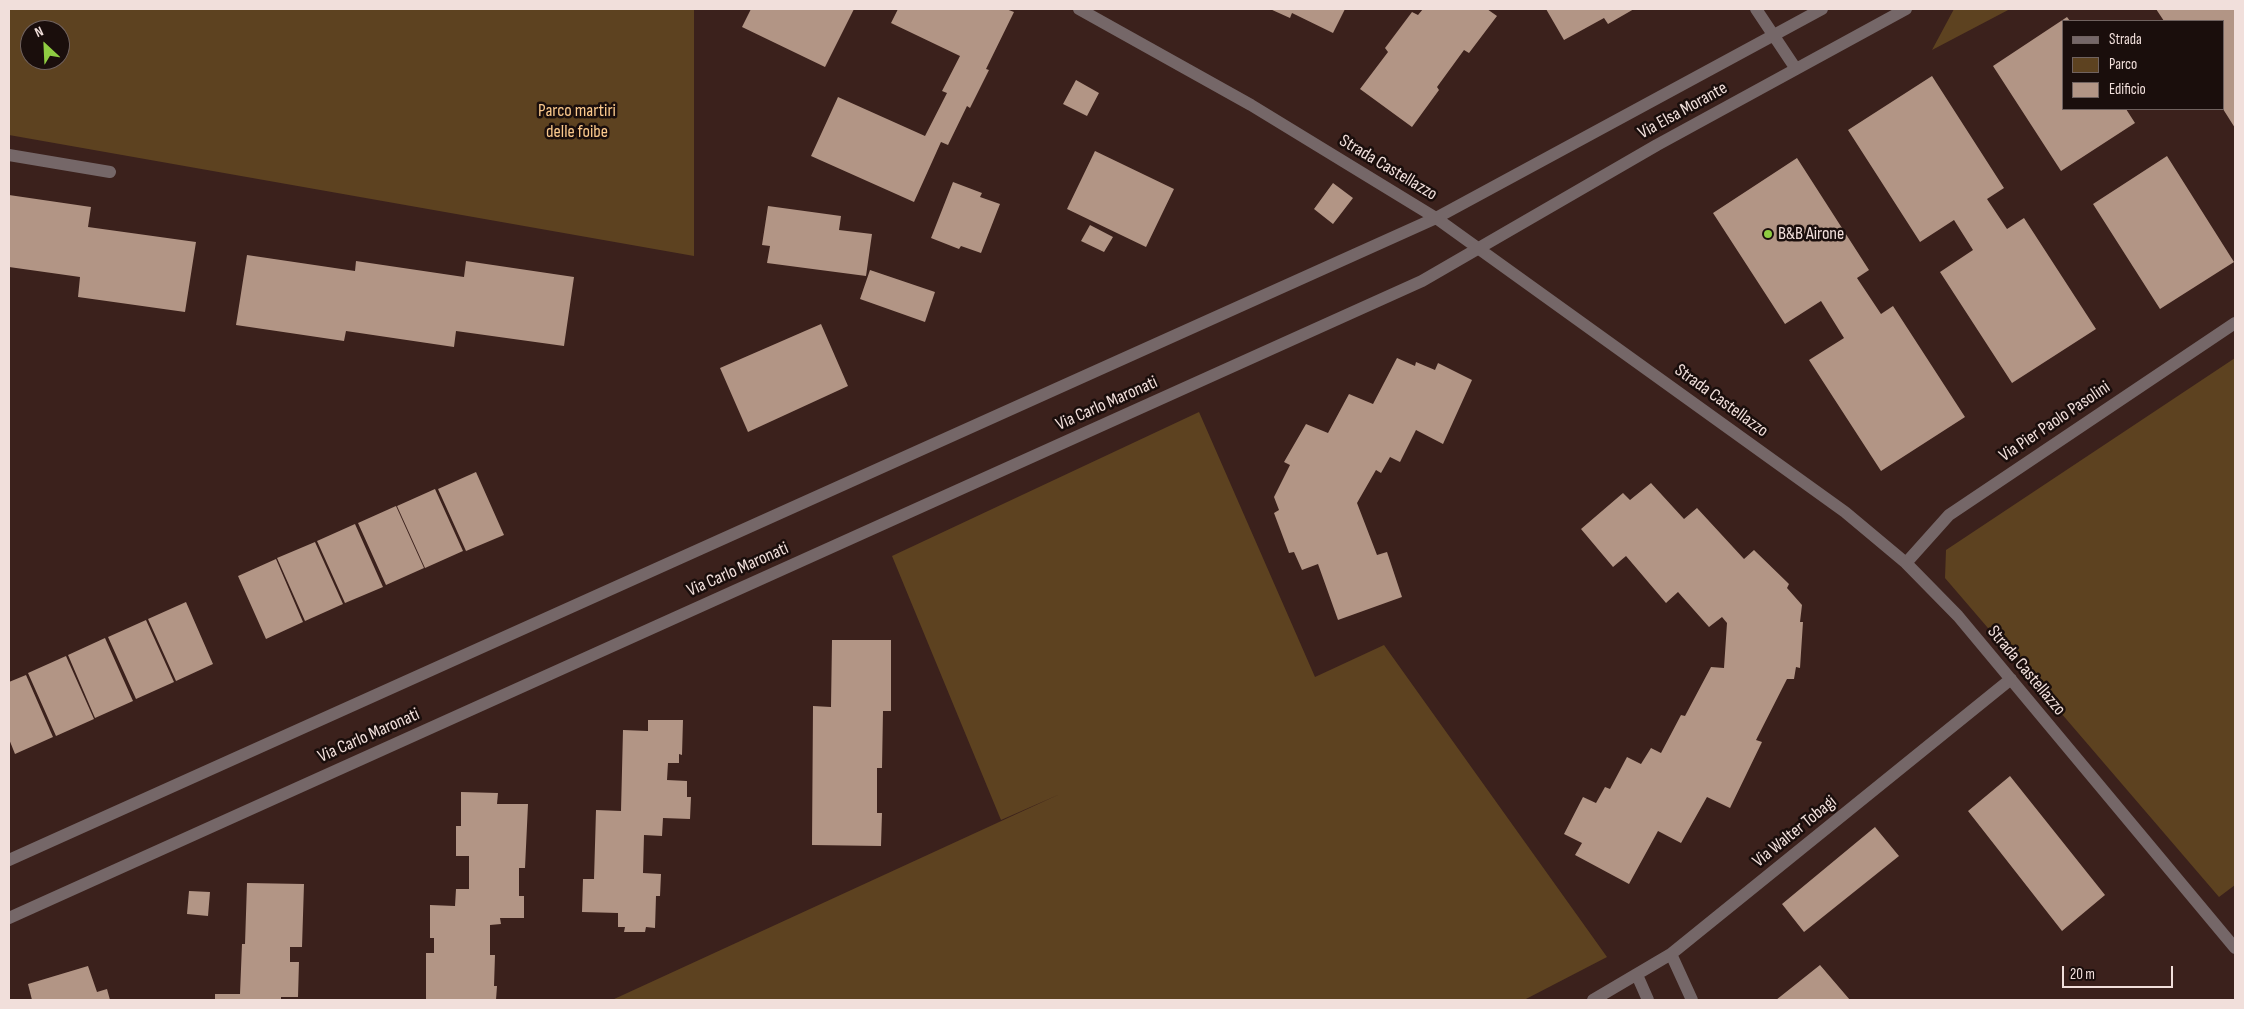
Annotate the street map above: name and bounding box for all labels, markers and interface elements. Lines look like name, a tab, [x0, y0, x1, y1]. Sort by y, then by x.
north arrow	[20, 20, 70, 70]
legend	[2062, 20, 2224, 110]
text: N	[32, 23, 46, 41]
text: Strada	[2109, 30, 2142, 49]
text: Parco	[2109, 55, 2137, 74]
street label: Via Elsa Morante	[1635, 78, 1731, 144]
text: Edificio	[2109, 80, 2146, 99]
park label: Parco martiri delle foibe	[538, 100, 616, 142]
street label: Strada Castellazzo	[1335, 130, 1441, 206]
place label: B&B Airone	[1778, 223, 1844, 245]
marker: B&B Airone	[1762, 228, 1774, 240]
street label: Strada Castellazzo	[1670, 360, 1772, 442]
street label: Via Carlo Maronati	[1053, 372, 1161, 436]
street label: Via Pier Paolo Pasolini	[1995, 377, 2115, 467]
street label: Via Carlo Maronati	[684, 538, 792, 602]
street label: Strada Castellazzo	[1982, 622, 2070, 720]
street label: Via Carlo Maronati	[315, 704, 423, 768]
street label: Via Walter Tobagi	[1749, 792, 1841, 872]
scale bar	[2064, 956, 2175, 988]
text: 20 m	[2070, 965, 2095, 984]

